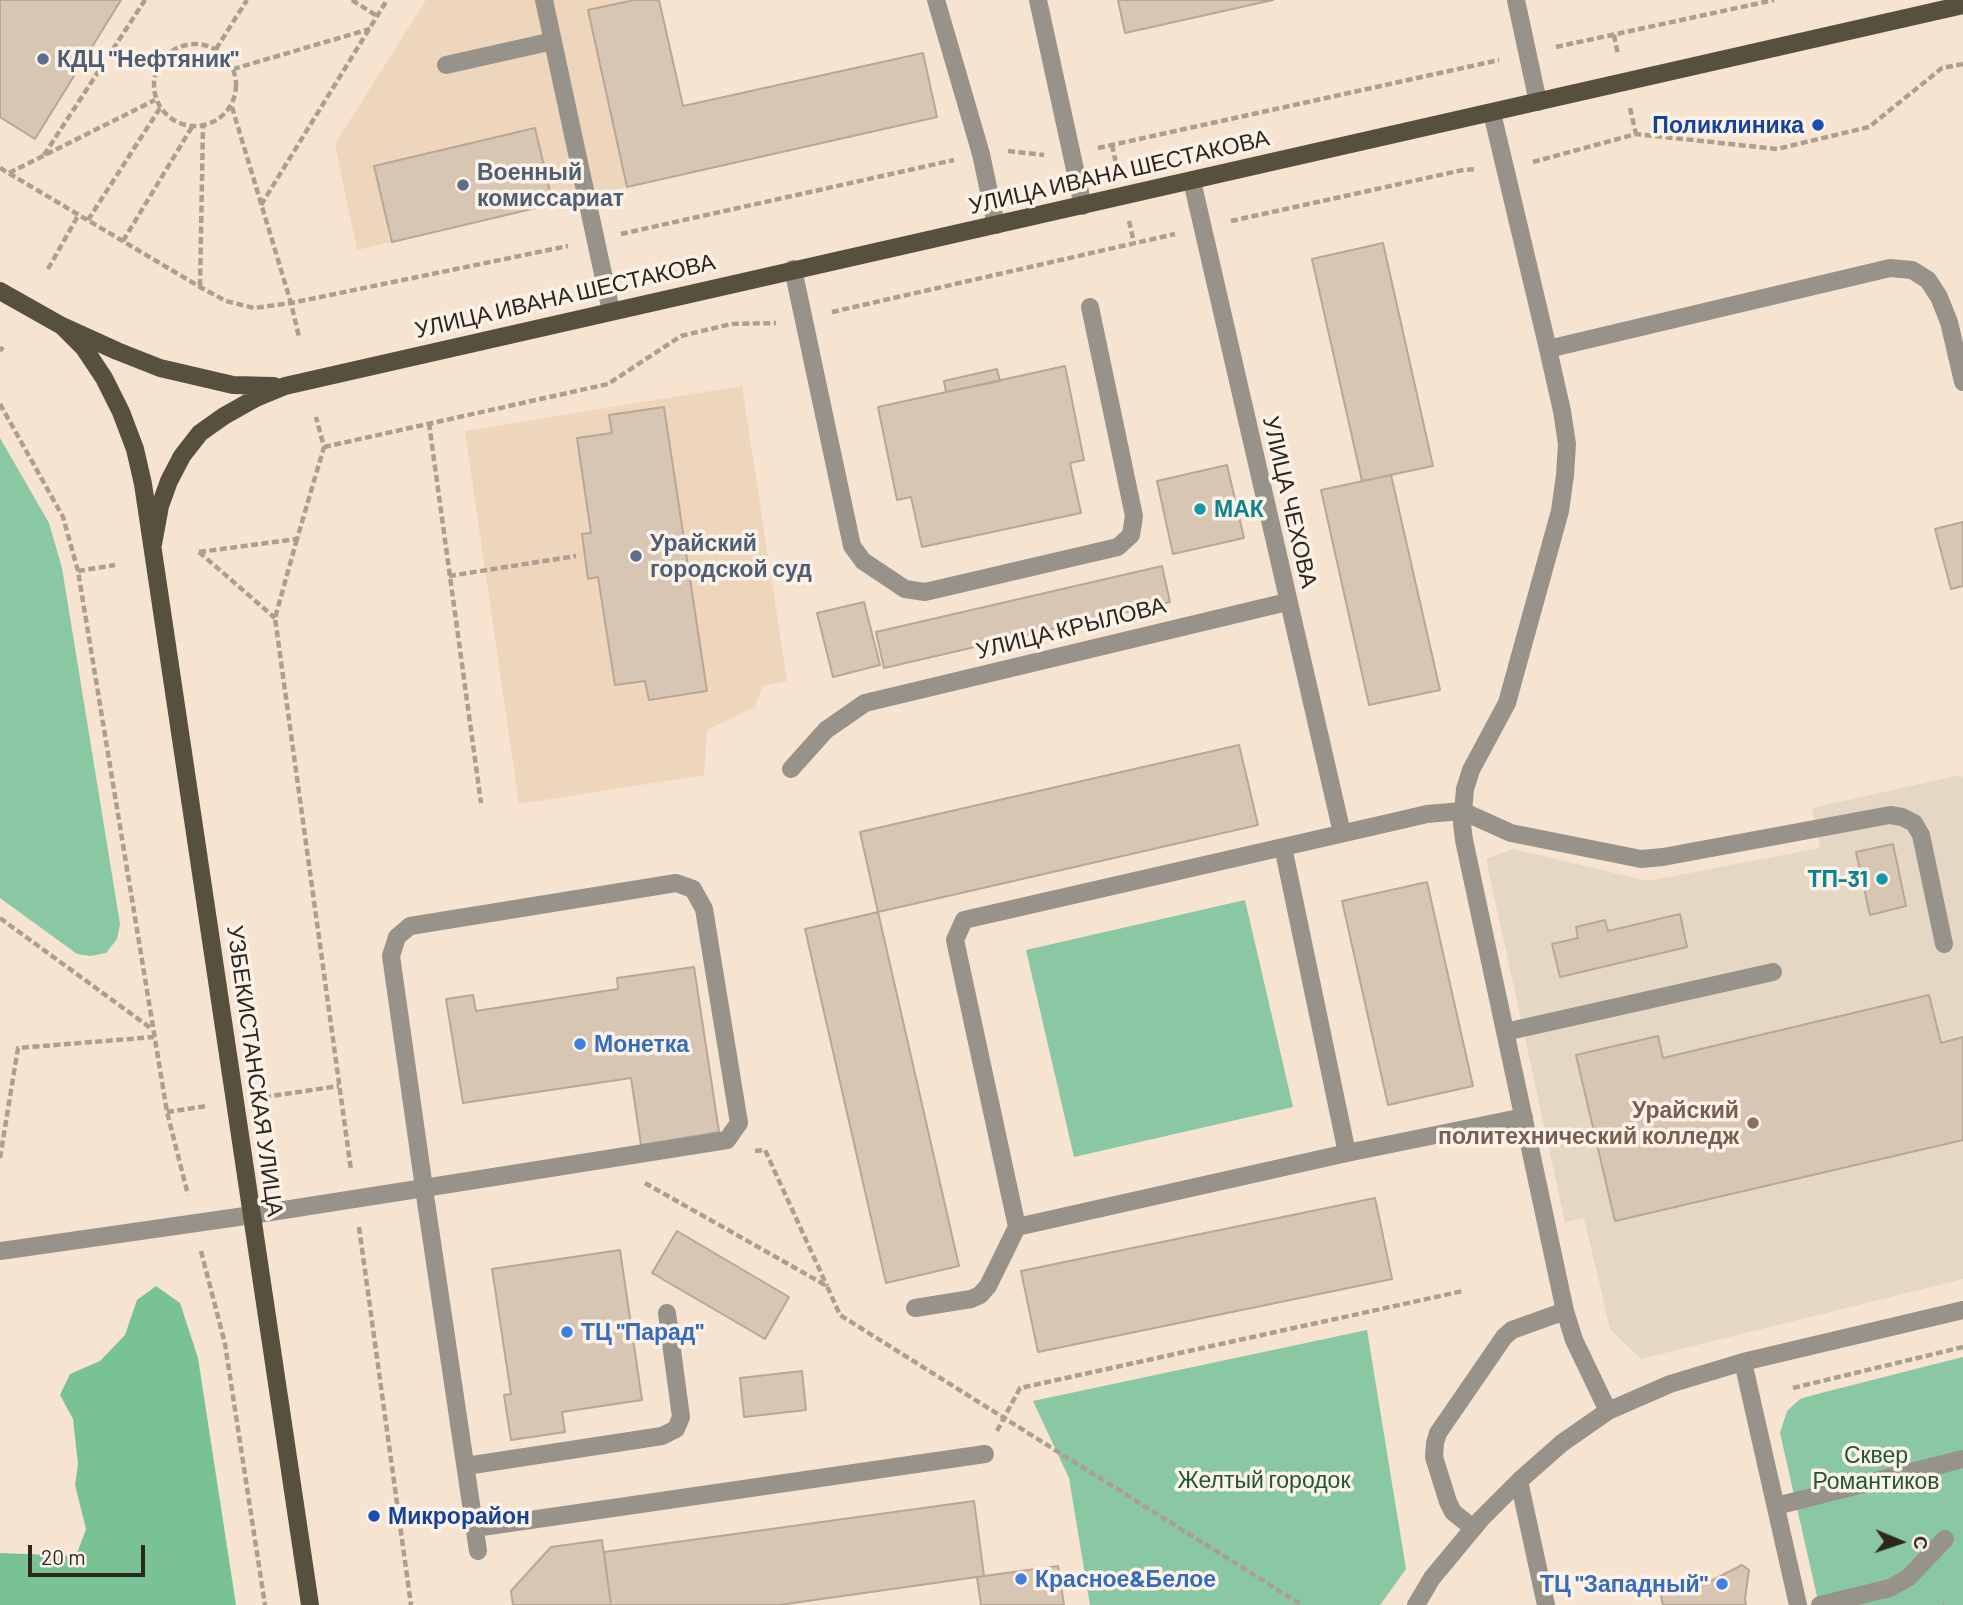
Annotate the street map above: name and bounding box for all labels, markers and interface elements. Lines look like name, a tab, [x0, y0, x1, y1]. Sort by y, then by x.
place label: КДЦ "Нефтяник"	[57, 45, 239, 73]
marker: КДЦ "Нефтяник"	[35, 51, 51, 67]
place label: Поликлиника	[1652, 111, 1804, 139]
marker: Поликлиника	[1810, 117, 1826, 133]
street label: УЛИЦА ИВАНА ШЕСТАКОВА	[966, 124, 1272, 220]
place label: Военный комиссариат	[477, 158, 624, 212]
marker: Военный комиссариат	[455, 177, 471, 193]
street label: УЛИЦА ИВАНА ШЕСТАКОВА	[412, 248, 718, 344]
street label: УЛИЦА ЧЕХОВА	[1257, 413, 1323, 591]
place label: МАК	[1214, 495, 1264, 523]
marker: МАК	[1192, 501, 1208, 517]
place label: Урайский городской суд	[650, 529, 812, 583]
marker: Урайский городской суд	[628, 548, 644, 564]
street label: УЛИЦА КРЫЛОВА	[973, 591, 1169, 665]
place label: ТП-31	[1808, 865, 1868, 893]
marker: ТП-31	[1874, 871, 1890, 887]
street label: УЗБЕКИСТАНСКАЯ УЛИЦА	[221, 924, 289, 1218]
place label: Монетка	[594, 1030, 689, 1058]
marker: Монетка	[572, 1036, 588, 1052]
place label: Урайский политехнический колледж	[1438, 1096, 1739, 1150]
marker: Урайский политехнический колледж	[1745, 1115, 1761, 1131]
place label: ТЦ "Парад"	[581, 1318, 704, 1346]
marker: ТЦ "Парад"	[559, 1324, 575, 1340]
park label: Сквер Романтиков	[1812, 1441, 1940, 1495]
park label: Желтый городок	[1178, 1466, 1350, 1494]
place label: Микрорайон	[388, 1502, 530, 1530]
north arrow	[1865, 1507, 1935, 1577]
marker: Микрорайон	[366, 1508, 382, 1524]
scale bar	[32, 1532, 149, 1576]
text: С	[1910, 1535, 1933, 1550]
text: 20 m	[41, 1544, 86, 1569]
place label: Красное&Белое	[1035, 1565, 1216, 1593]
place label: ТЦ "Западный"	[1540, 1570, 1708, 1598]
marker: Красное&Белое	[1013, 1571, 1029, 1587]
marker: ТЦ "Западный"	[1714, 1576, 1730, 1592]

